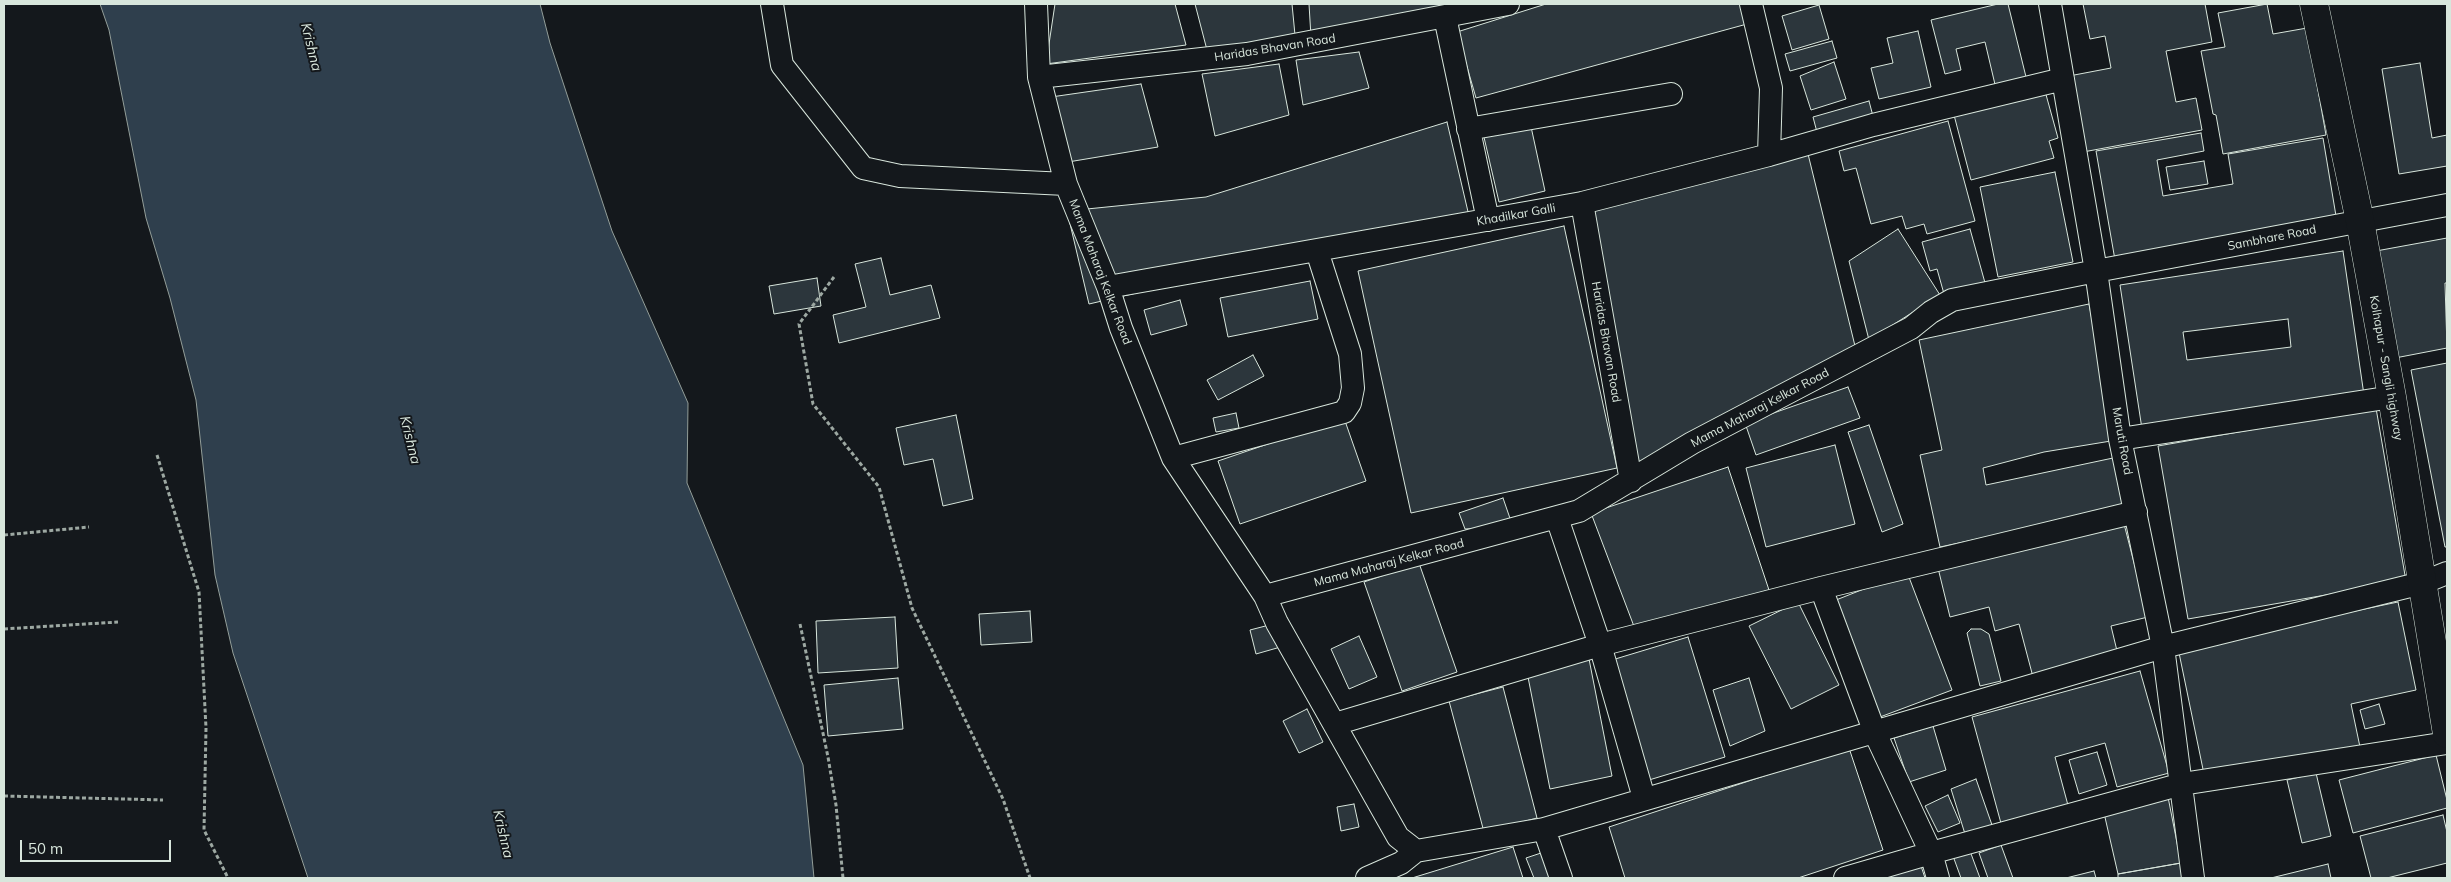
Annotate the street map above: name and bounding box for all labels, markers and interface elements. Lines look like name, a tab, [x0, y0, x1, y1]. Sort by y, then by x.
water label: Krishna	[297, 21, 325, 73]
street label: Haridas Bhavan Road	[1213, 31, 1337, 65]
street label: Mama Maharaj Kelkar Road	[1066, 197, 1134, 347]
street label: Khadilkar Galli	[1475, 201, 1557, 229]
street label: Sambhare Road	[2226, 222, 2318, 254]
street label: Haridas Bhavan Road	[1588, 280, 1624, 404]
street label: Kolhapur - Sangli highway	[2366, 294, 2406, 442]
street label: Mama Maharaj Kelkar Road	[1688, 365, 1832, 451]
street label: Maruti Road	[2109, 406, 2135, 476]
water label: Krishna	[396, 414, 424, 466]
street label: Mama Maharaj Kelkar Road	[1312, 536, 1466, 590]
water label: Krishna	[489, 808, 517, 860]
scale bar	[22, 830, 174, 862]
text: 50 m	[28, 839, 63, 858]

